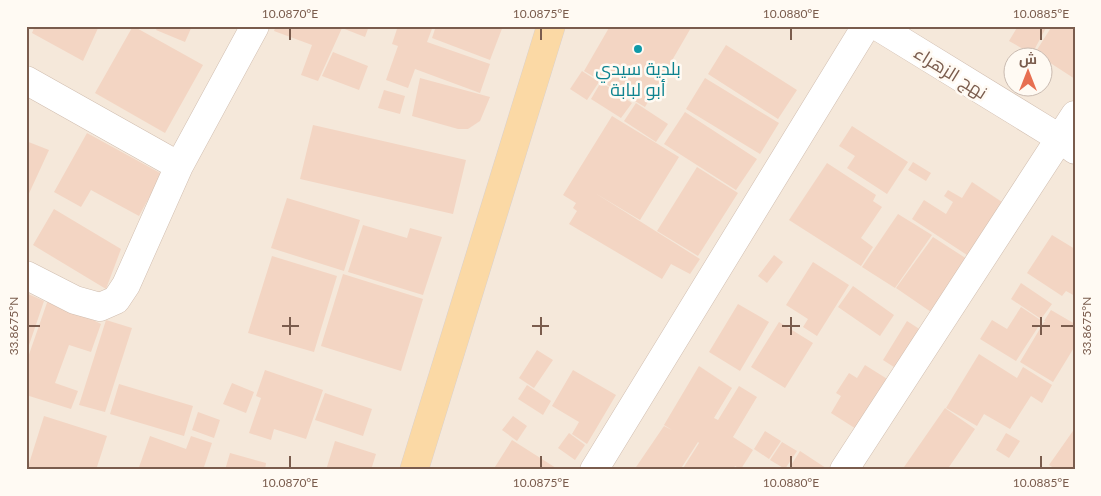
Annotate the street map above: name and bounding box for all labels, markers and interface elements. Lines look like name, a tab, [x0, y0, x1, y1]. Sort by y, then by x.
text: 10.0870°E	[262, 6, 318, 21]
text: 10.0875°E	[513, 6, 569, 21]
text: 10.0880°E	[763, 6, 819, 21]
text: 10.0885°E	[1013, 6, 1069, 21]
street label: نهج الزهراء	[909, 41, 992, 105]
marker: بلدية سيدي أبو لبابة	[632, 43, 644, 55]
north arrow	[1004, 48, 1054, 98]
text: ش	[1019, 50, 1037, 68]
place label: بلدية سيدي أبو لبابة	[595, 57, 681, 101]
text: 33.8675°N	[6, 297, 21, 355]
text: 33.8675°N	[1079, 297, 1094, 355]
text: 10.0870°E	[262, 475, 318, 490]
text: 10.0875°E	[513, 475, 569, 490]
text: 10.0880°E	[763, 475, 819, 490]
text: 10.0885°E	[1013, 475, 1069, 490]

